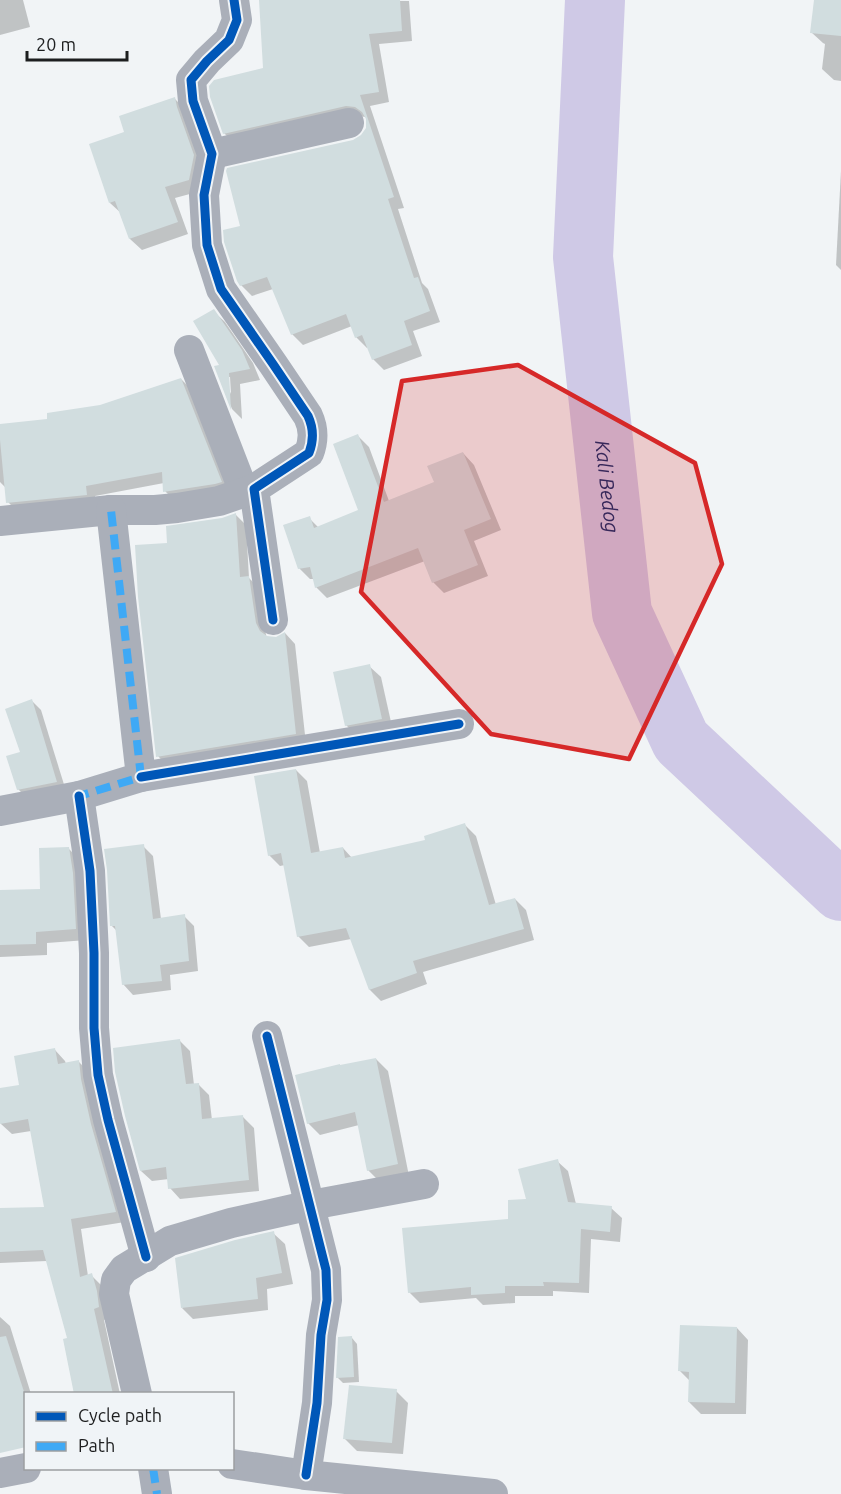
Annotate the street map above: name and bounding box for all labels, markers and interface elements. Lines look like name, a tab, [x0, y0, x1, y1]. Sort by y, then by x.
scale bar	[27, 24, 128, 62]
text: 20 m	[36, 34, 76, 54]
water label: Kali Bedog	[592, 439, 625, 534]
legend	[24, 1392, 234, 1470]
text: Cycle path	[78, 1405, 162, 1425]
text: Path	[78, 1435, 115, 1455]

